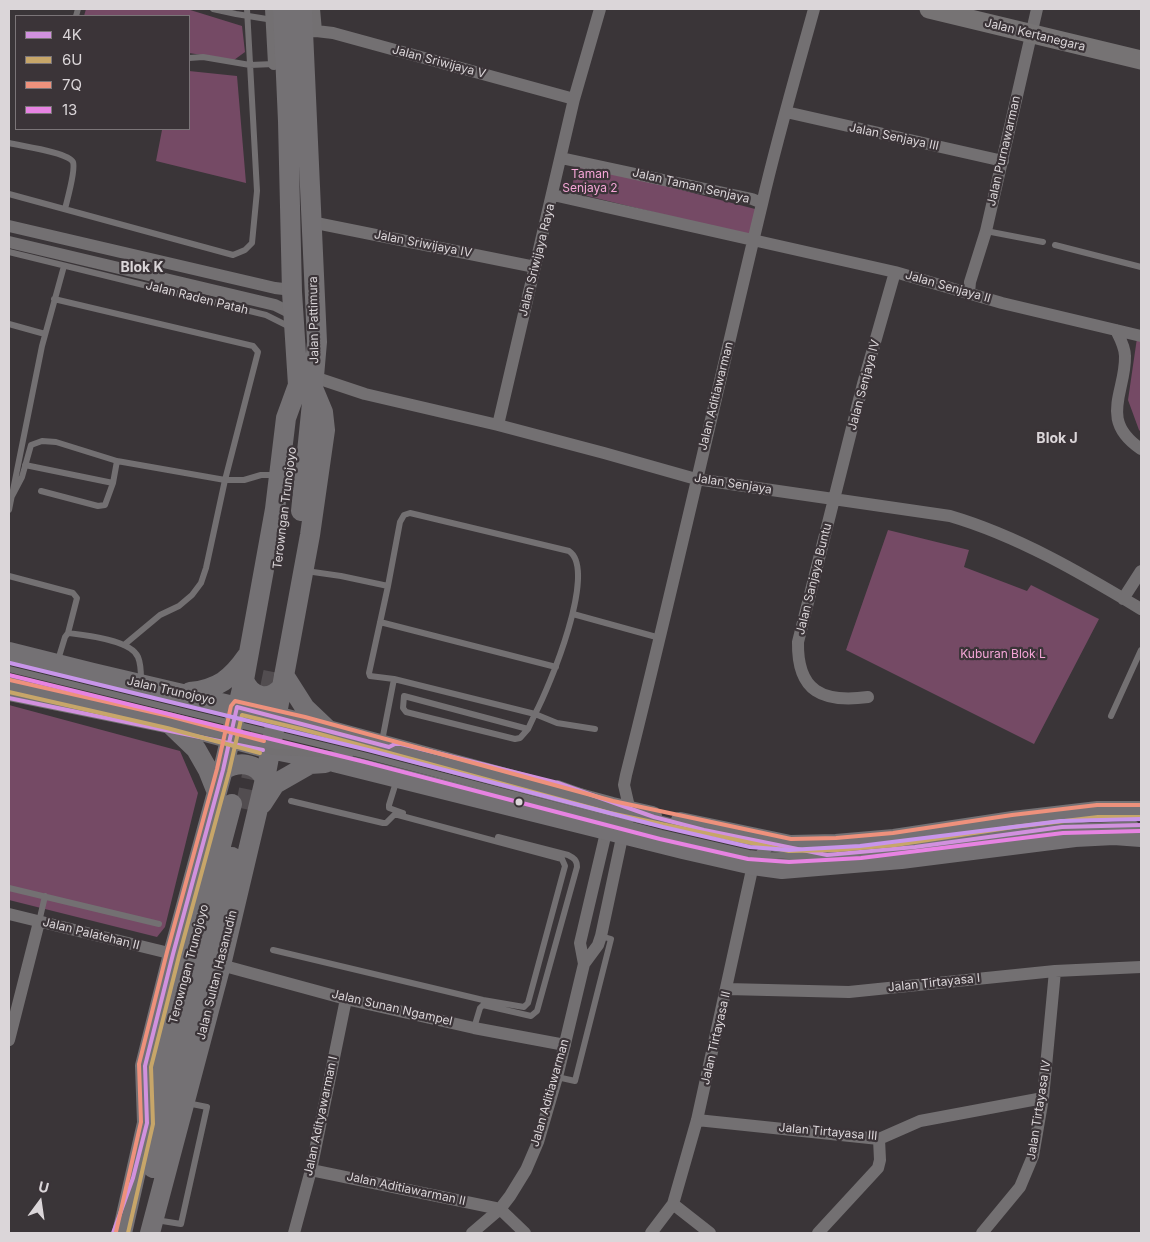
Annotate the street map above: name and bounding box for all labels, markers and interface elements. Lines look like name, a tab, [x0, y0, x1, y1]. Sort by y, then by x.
legend	[15, 15, 190, 130]
street label: Jalan Kertanegara	[983, 16, 1087, 54]
text: 4K	[62, 25, 82, 44]
street label: Jalan Sriwijaya V	[391, 43, 487, 81]
text: 6U	[62, 50, 82, 69]
text: 7Q	[62, 75, 82, 94]
street label: Jalan Purnawarman	[984, 95, 1024, 207]
text: 13	[62, 100, 77, 119]
street label: Jalan Senjaya III	[848, 120, 940, 154]
street label: Jalan Taman Senjaya	[631, 166, 751, 206]
park label: Taman Senjaya 2	[562, 167, 618, 195]
street label: Jalan Sriwijaya Raya	[516, 202, 558, 318]
street label: Jalan Sriwijaya IV	[373, 227, 473, 261]
district label: Blok K	[120, 260, 164, 276]
street label: Jalan Senjaya II	[904, 268, 992, 306]
street label: Jalan Pattimura	[306, 276, 322, 364]
street label: Jalan Raden Patah	[144, 278, 250, 318]
street label: Jalan Senjaya IV	[845, 338, 883, 432]
street label: Jalan Aditiawarman	[696, 340, 736, 452]
district label: Blok J	[1036, 431, 1078, 447]
street label: Terowngan Trunojoyo	[270, 446, 300, 570]
street label: Jalan Senjaya	[693, 471, 773, 497]
street label: Jalan Sanjaya Buntu	[793, 522, 835, 636]
park label: Kuburan Blok L	[960, 647, 1046, 661]
street label: Jalan Trunojoyo	[125, 674, 217, 708]
unlabelled marker	[514, 797, 524, 807]
street label: Terowngan Trunojoyo	[166, 903, 212, 1025]
street label: Jalan Sultan Hasanudin	[194, 909, 240, 1041]
street label: Jalan Palatehan II	[41, 915, 141, 953]
street label: Jalan Tirtayasa I	[887, 971, 981, 995]
street label: Jalan Sunan Ngampel	[330, 987, 454, 1029]
street label: Jalan Tirtayasa II	[698, 990, 734, 1086]
street label: Jalan Aditiawarman	[528, 1037, 572, 1149]
street label: Jalan Adityawarman I	[301, 1055, 341, 1177]
street label: Jalan Tirtayasa IV	[1024, 1059, 1054, 1161]
street label: Jalan Tirtayasa III	[778, 1121, 878, 1143]
street label: Jalan Aditiawarman II	[345, 1169, 467, 1209]
north arrow	[15, 1177, 65, 1227]
text: U	[37, 1177, 51, 1196]

